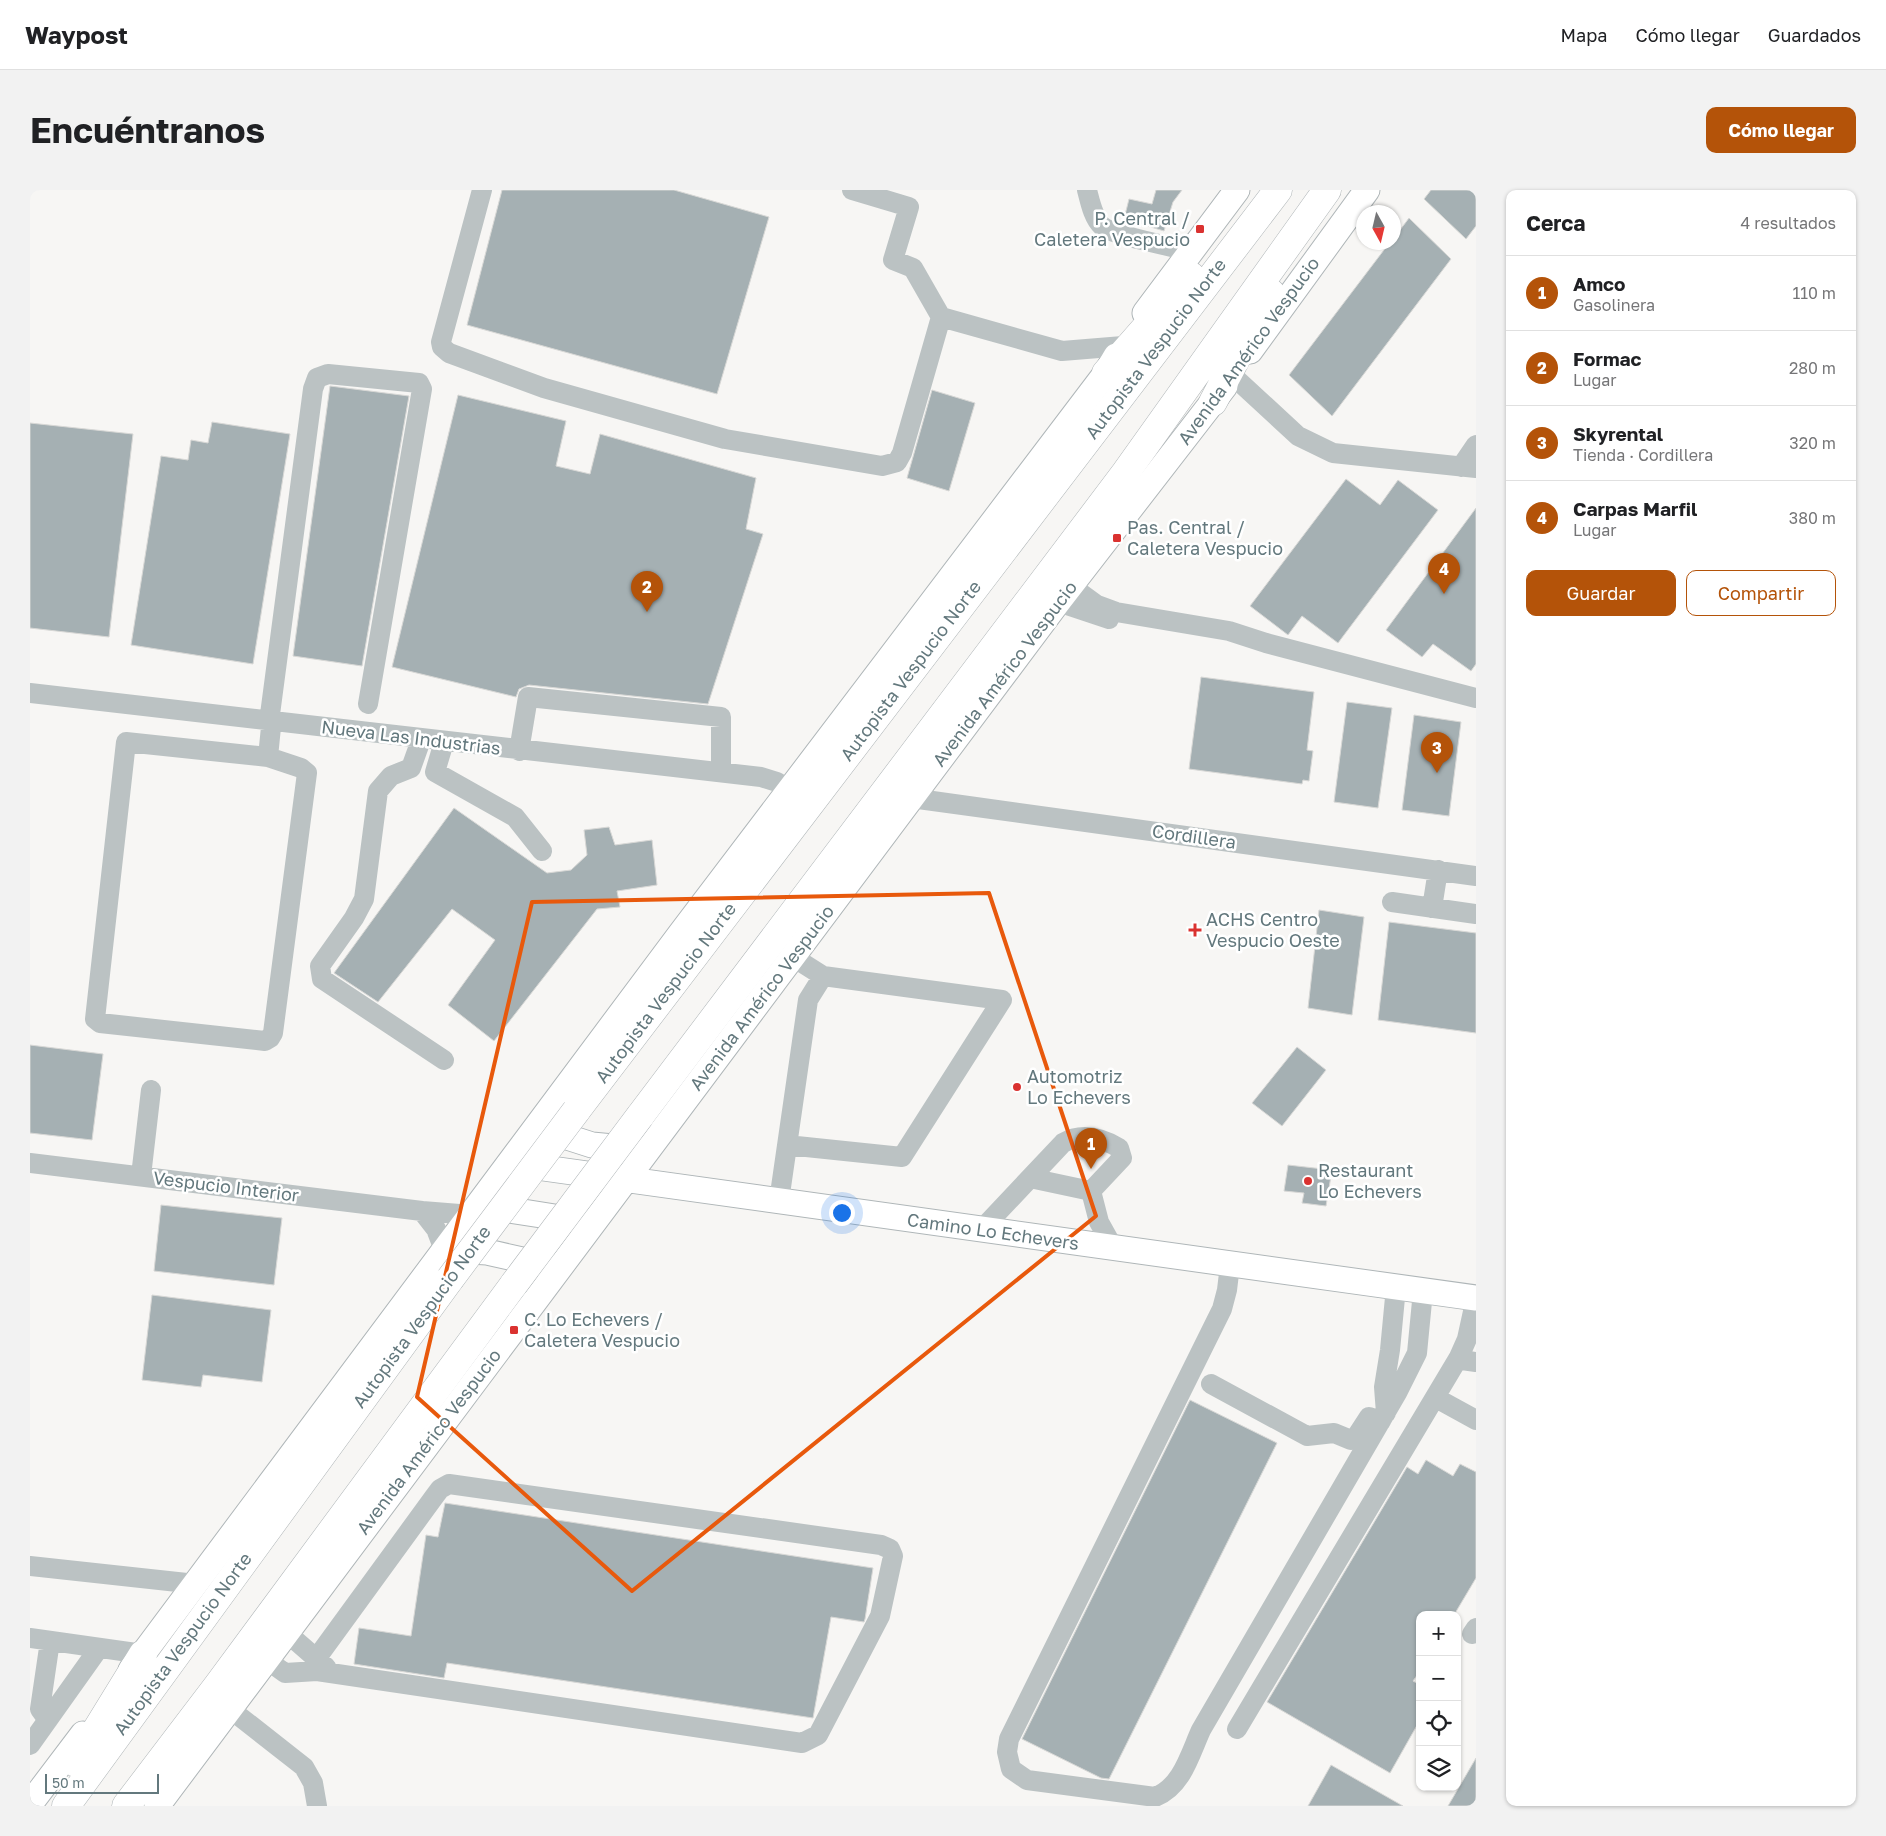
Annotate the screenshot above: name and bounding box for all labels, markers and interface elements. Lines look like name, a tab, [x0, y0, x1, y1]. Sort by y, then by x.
text: Waypost	[25, 20, 128, 49]
text: Mapa	[1561, 24, 1607, 46]
text: Cómo llegar	[1635, 24, 1740, 46]
text: Guardados	[1768, 24, 1861, 46]
button: Cómo llegar	[1706, 107, 1856, 153]
text: Encuéntranos	[30, 109, 265, 151]
north arrow	[1356, 205, 1401, 250]
place label: P. Central / Caletera Vespucio	[1034, 207, 1190, 250]
text: Cerca	[1526, 210, 1585, 236]
text: 4 resultados	[1741, 213, 1836, 233]
marker: P. Central / Caletera Vespucio	[1194, 223, 1206, 235]
street label: Avenida Américo Vespucio	[1173, 252, 1324, 449]
street label: Autopista Vespucio Norte	[1080, 254, 1230, 443]
text: Amco	[1573, 272, 1625, 295]
text: 1	[1538, 283, 1546, 303]
text: 110 m	[1792, 283, 1836, 303]
text: Gasolinera	[1573, 295, 1655, 315]
text: Formac	[1573, 347, 1642, 370]
text: 2	[1537, 358, 1547, 378]
text: 280 m	[1789, 358, 1836, 378]
text: Lugar	[1573, 370, 1617, 390]
text: Skyrental	[1573, 422, 1663, 445]
text: 3	[1537, 433, 1547, 453]
text: 320 m	[1789, 433, 1836, 453]
text: Tienda · Cordillera	[1573, 445, 1713, 465]
text: Carpas Marfil	[1573, 497, 1697, 520]
text: 4	[1537, 508, 1547, 528]
text: 380 m	[1789, 508, 1836, 528]
place label: Pas. Central / Caletera Vespucio	[1127, 516, 1283, 559]
text: Lugar	[1573, 520, 1617, 540]
marker: Pas. Central / Caletera Vespucio	[1111, 532, 1123, 544]
pin: 4	[1428, 553, 1460, 594]
button: Guardar	[1526, 570, 1676, 616]
button: Compartir	[1686, 570, 1836, 616]
pin: 2	[631, 571, 663, 612]
street label: Autopista Vespucio Norte	[835, 576, 985, 765]
street label: Avenida Américo Vespucio	[927, 576, 1081, 770]
street label: Nueva Las Industrias	[320, 715, 502, 759]
pin: 3	[1421, 732, 1453, 773]
street label: Cordillera	[1151, 819, 1238, 853]
street label: Autopista Vespucio Norte	[590, 898, 740, 1087]
street label: Avenida Américo Vespucio	[684, 900, 838, 1094]
place label: ACHS Centro Vespucio Oeste	[1206, 908, 1340, 951]
marker: ACHS Centro Vespucio Oeste	[1188, 923, 1202, 937]
place label: Automotriz Lo Echevers	[1027, 1065, 1131, 1108]
marker: Automotriz Lo Echevers	[1011, 1081, 1023, 1093]
pin: 1	[1075, 1128, 1107, 1169]
place label: Restaurant Lo Echevers	[1318, 1159, 1422, 1202]
street label: Vespucio Interior	[152, 1166, 300, 1206]
marker: Restaurant Lo Echevers	[1302, 1175, 1314, 1187]
your location	[829, 1200, 855, 1226]
street label: Camino Lo Echevers	[906, 1208, 1081, 1254]
street label: Autopista Vespucio Norte	[348, 1221, 495, 1412]
place label: C. Lo Echevers / Caletera Vespucio	[524, 1308, 680, 1351]
marker: C. Lo Echevers / Caletera Vespucio	[508, 1324, 520, 1336]
street label: Avenida Américo Vespucio	[351, 1344, 505, 1538]
street label: Autopista Vespucio Norte	[109, 1548, 256, 1739]
map controls	[1416, 1611, 1461, 1791]
button: +	[1416, 1611, 1461, 1656]
button: −	[1416, 1656, 1461, 1701]
button: locate	[1416, 1701, 1461, 1746]
button: layers	[1416, 1746, 1461, 1791]
scale bar	[45, 1771, 159, 1794]
text: 50 m	[52, 1774, 85, 1791]

